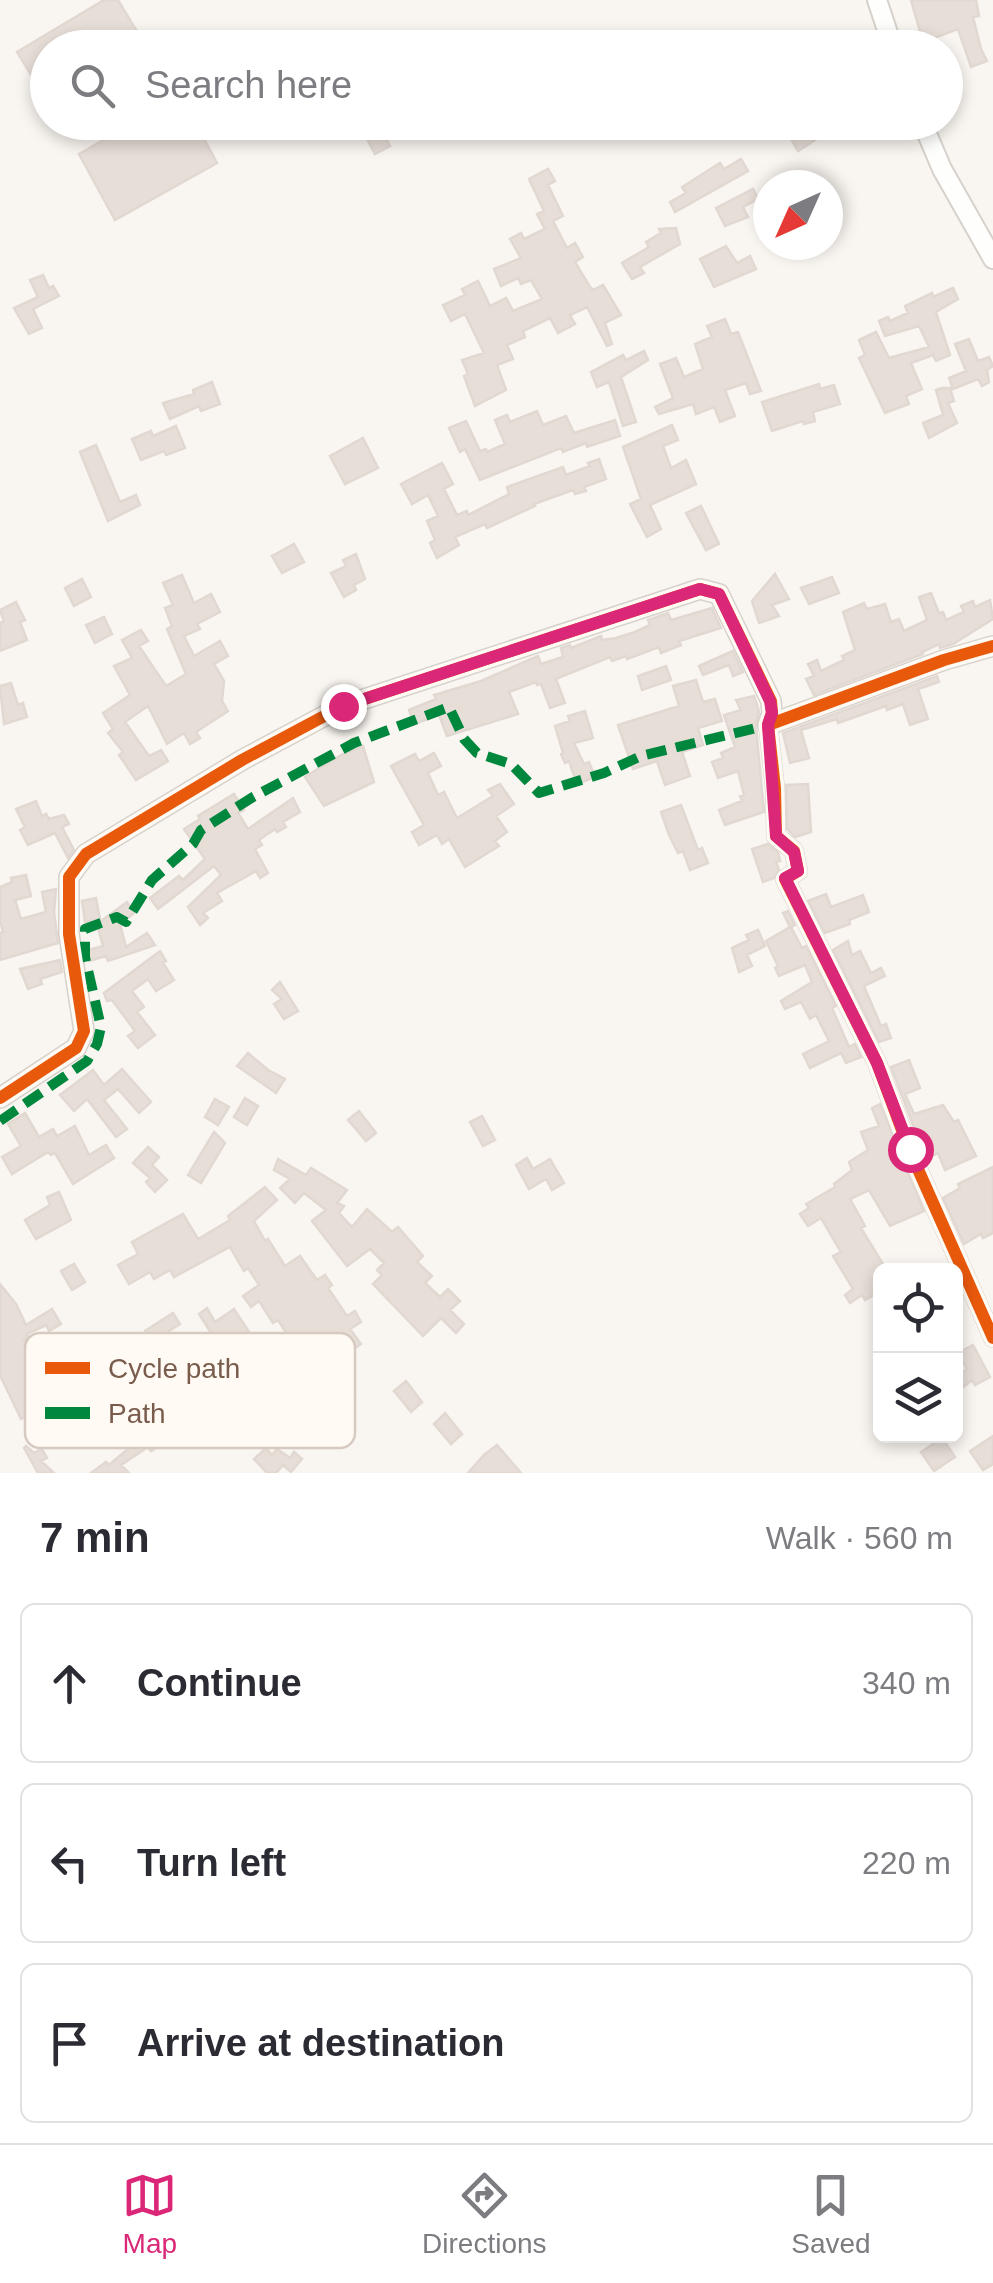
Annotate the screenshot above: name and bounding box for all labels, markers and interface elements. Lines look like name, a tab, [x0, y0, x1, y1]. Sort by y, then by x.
search box	[30, 30, 963, 140]
icon: search	[65, 58, 120, 113]
text: Search here	[145, 64, 352, 106]
north arrow	[753, 170, 843, 260]
route end	[321, 684, 367, 730]
route start	[888, 1127, 934, 1173]
map controls	[873, 1263, 963, 1443]
button: locate	[873, 1263, 963, 1353]
legend	[25, 1333, 355, 1448]
text: Cycle path	[108, 1353, 240, 1384]
button: layers	[873, 1353, 963, 1443]
text: Path	[108, 1398, 166, 1429]
text: 7 min	[40, 1514, 150, 1561]
text: Walk · 560 m	[766, 1520, 953, 1556]
icon: ahead	[42, 1656, 97, 1711]
text: Continue	[137, 1662, 302, 1704]
text: 340 m	[862, 1665, 951, 1701]
icon: left	[42, 1836, 97, 1891]
text: Turn left	[137, 1842, 286, 1884]
text: 220 m	[862, 1845, 951, 1881]
icon: arrive	[42, 2016, 97, 2071]
text: Arrive at destination	[137, 2022, 504, 2064]
tab: Map	[122, 2168, 177, 2260]
tab: Directions	[422, 2168, 547, 2260]
tab: Saved	[791, 2168, 871, 2260]

